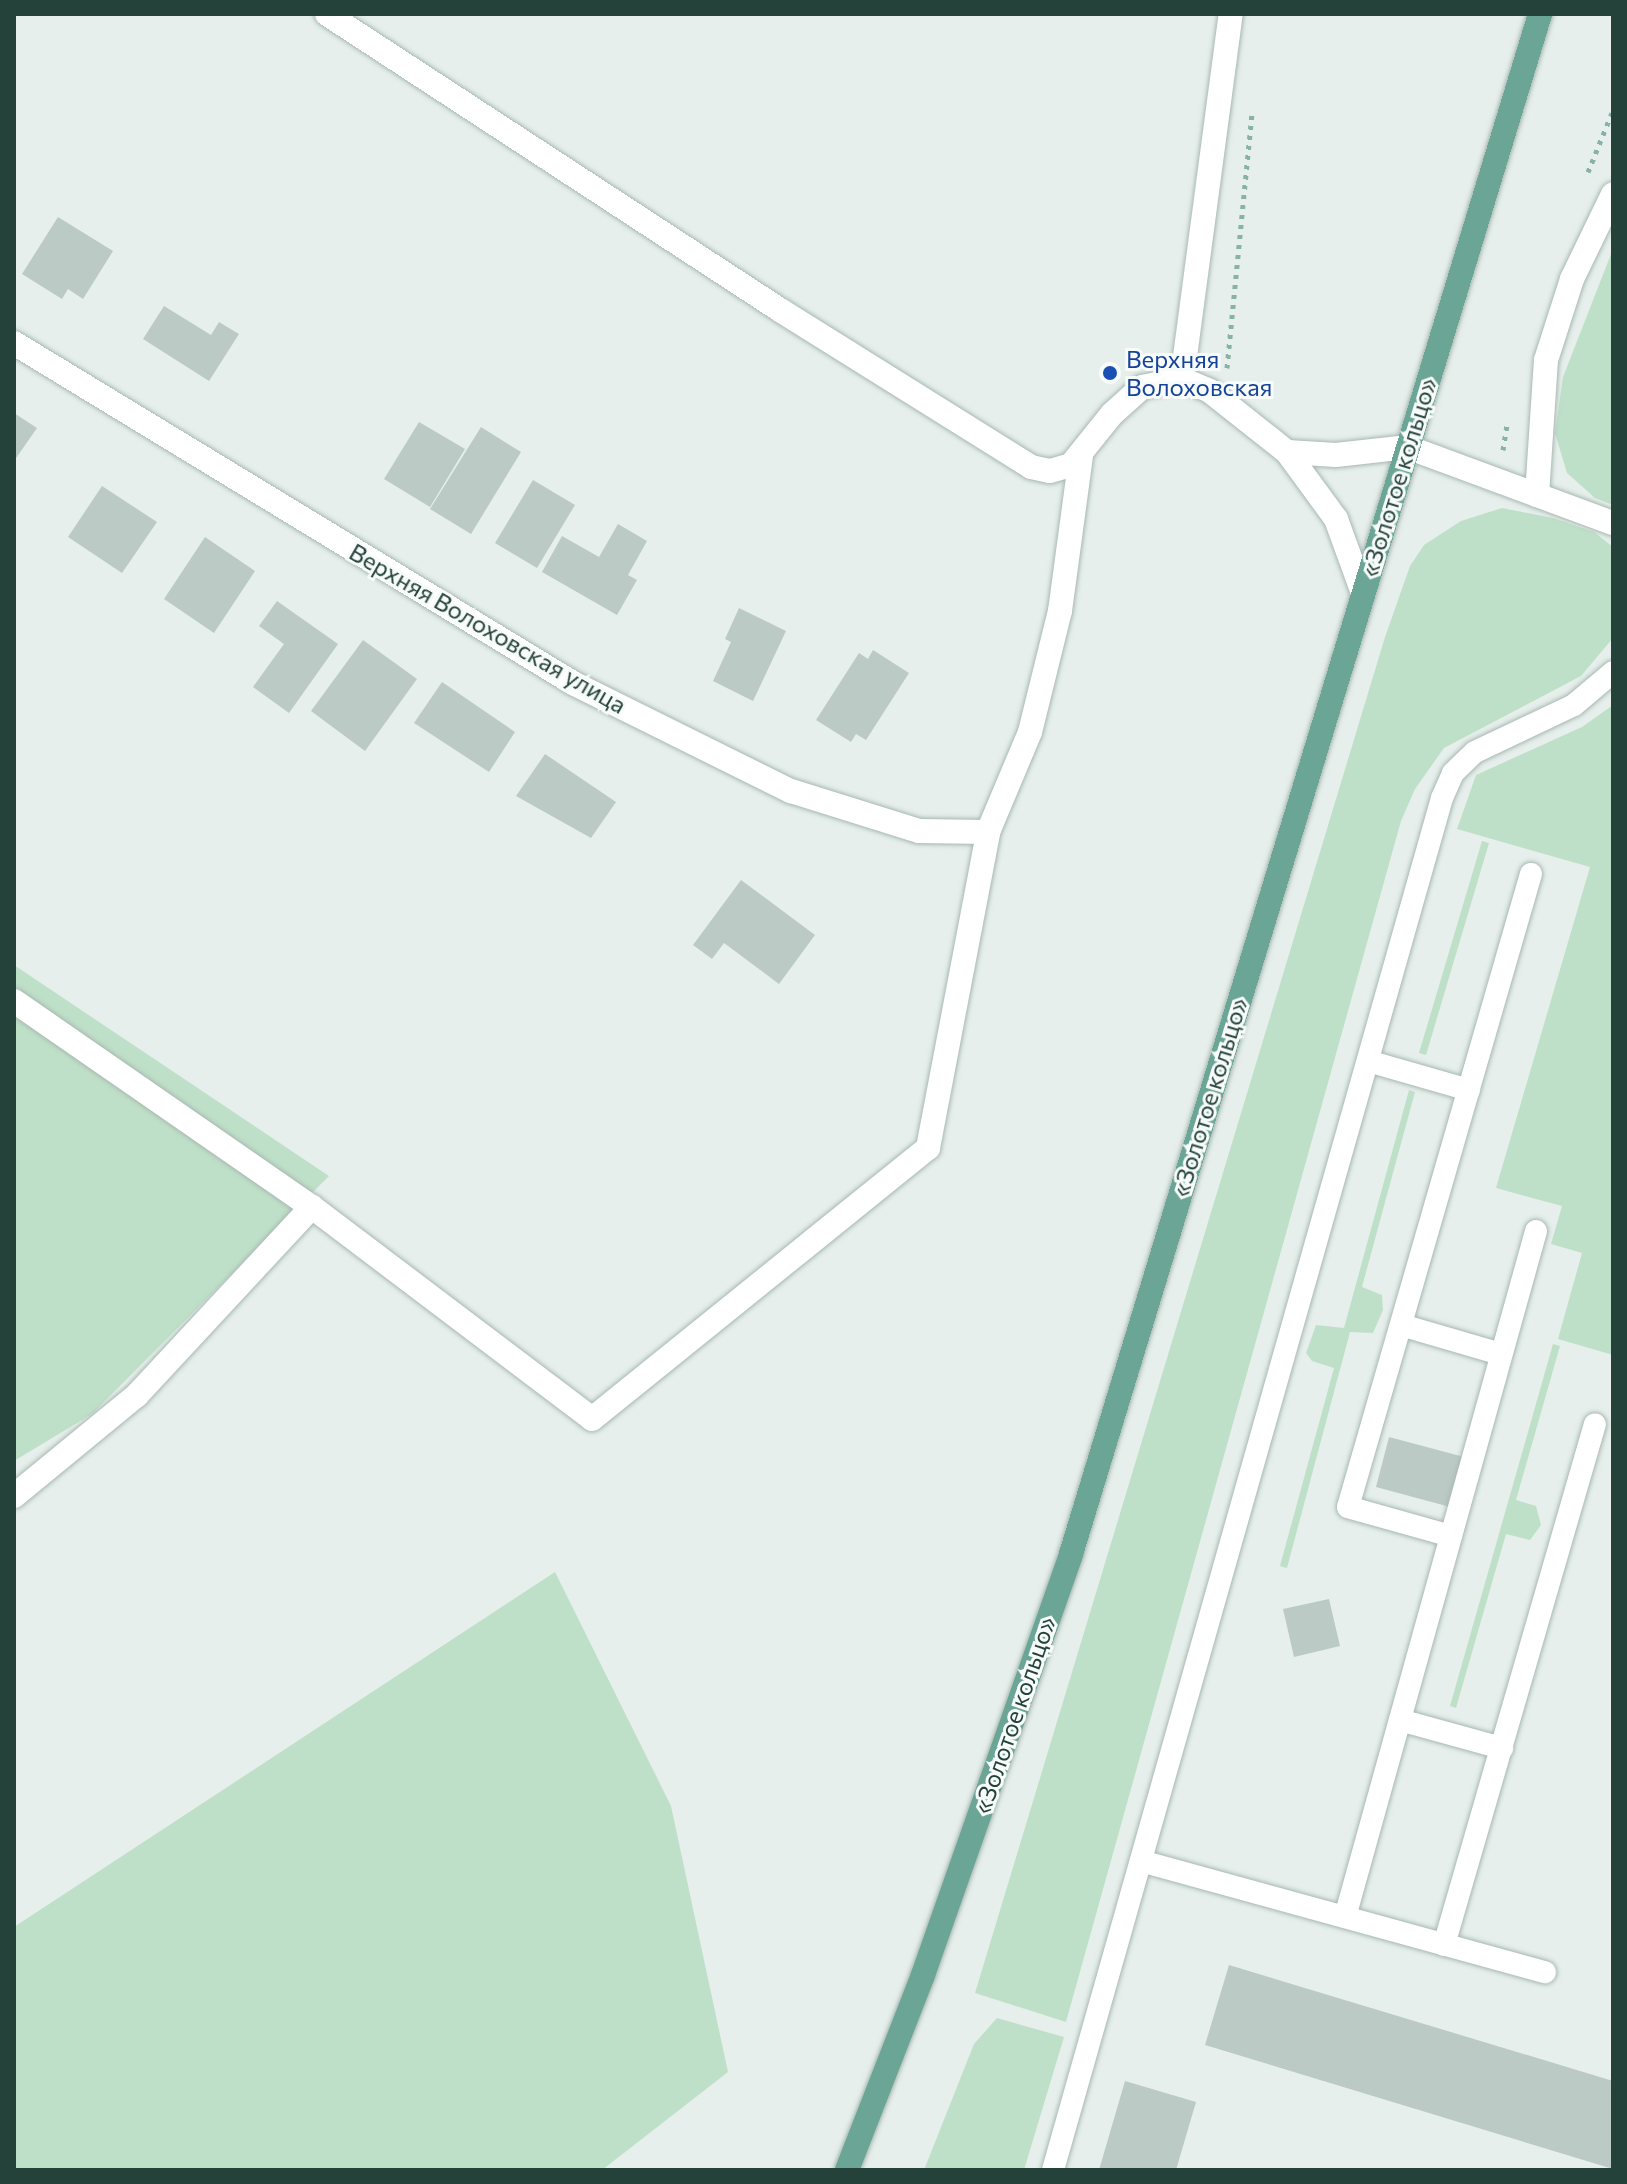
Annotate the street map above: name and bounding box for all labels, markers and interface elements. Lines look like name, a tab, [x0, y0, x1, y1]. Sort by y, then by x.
place label: Верхняя Волоховская	[1126, 345, 1272, 401]
marker: Верхняя Волоховская	[1101, 364, 1119, 382]
street label: «Золотое кольцо»	[1354, 374, 1442, 580]
street label: Верхняя Волоховская улица	[345, 537, 631, 719]
street label: «Золотое кольцо»	[1165, 994, 1253, 1200]
street label: «Золотое кольцо»	[967, 1613, 1061, 1817]

